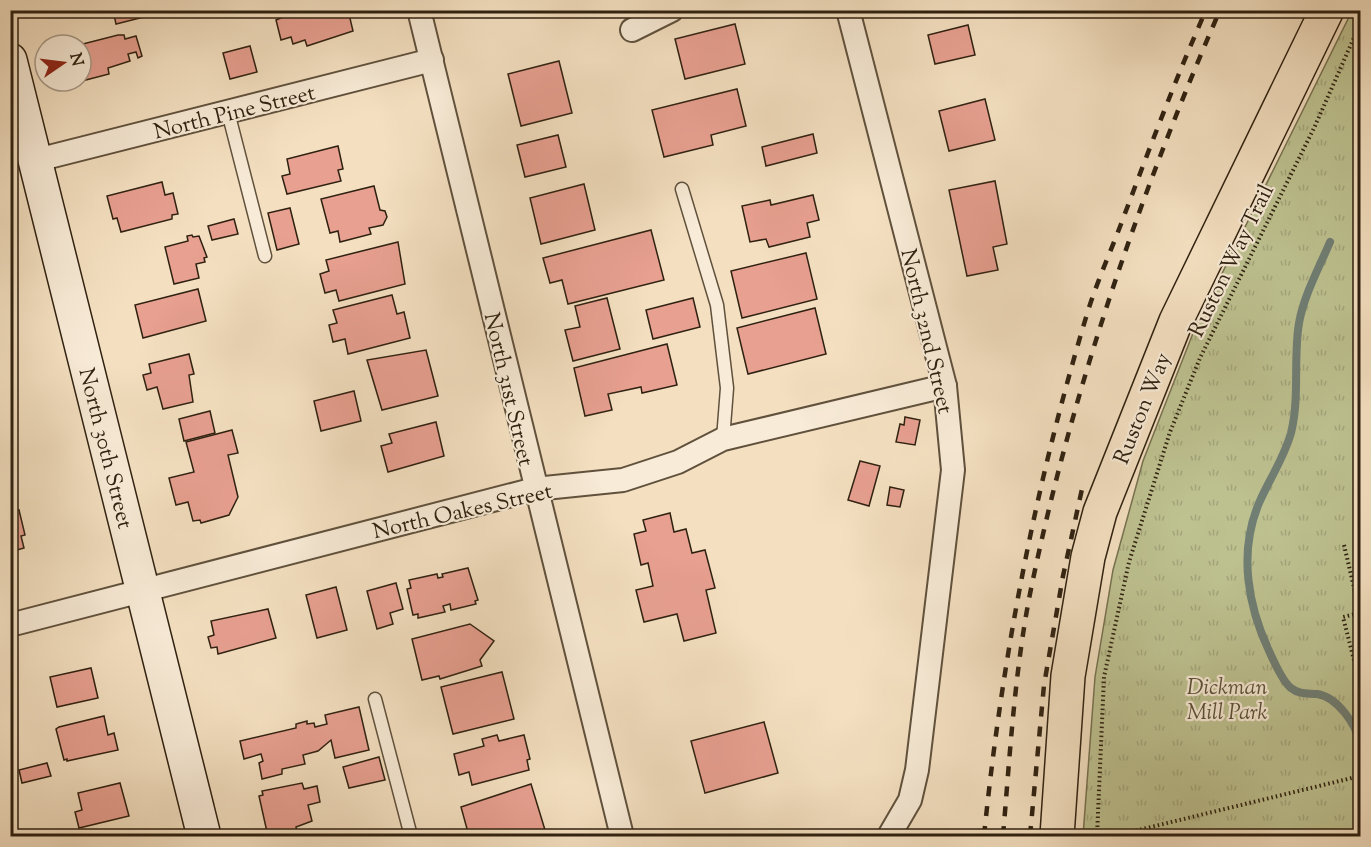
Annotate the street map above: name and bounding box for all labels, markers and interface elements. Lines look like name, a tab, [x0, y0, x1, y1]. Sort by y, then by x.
north arrow	[33, 33, 93, 93]
text: N	[62, 51, 88, 69]
street label: North Pine Street	[151, 78, 319, 149]
street label: Ruston Way Trail	[1182, 179, 1284, 343]
street label: North 32nd Street	[891, 246, 960, 418]
street label: North 31st Street	[474, 310, 540, 470]
street label: Ruston Way	[1107, 349, 1181, 470]
street label: North 30th Street	[69, 365, 140, 533]
street label: North Oakes Street	[370, 477, 556, 549]
park label: Dickman Mill Park	[1187, 673, 1268, 730]

